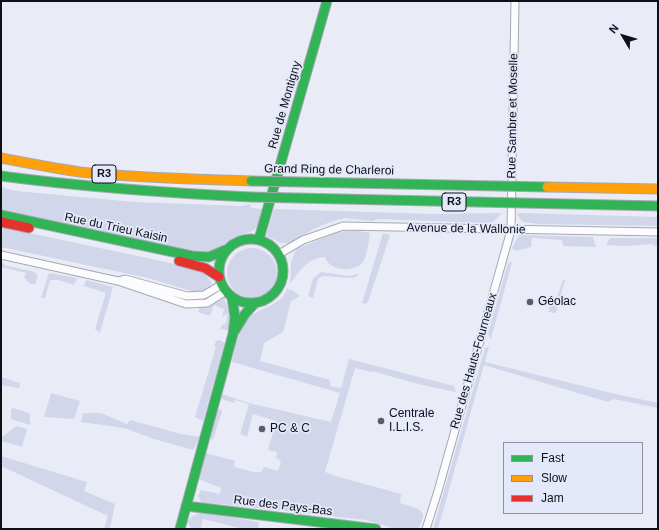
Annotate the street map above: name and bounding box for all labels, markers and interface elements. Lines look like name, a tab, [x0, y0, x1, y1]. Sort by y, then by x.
north arrow	[603, 16, 643, 56]
text: N	[606, 22, 621, 35]
street label: Rue Sambre et Moselle	[505, 53, 521, 179]
street label: Rue de Montigny	[266, 59, 304, 151]
street label: Grand Ring de Charleroi	[264, 162, 394, 178]
road number: R3	[92, 165, 116, 183]
road number: R3	[442, 193, 466, 211]
street label: Rue du Trieu Kaisin	[63, 210, 169, 246]
street label: Avenue de la Wallonie	[407, 221, 525, 237]
street label: Rue des Hauts-Fourneaux	[448, 291, 500, 431]
place label: Géolac	[538, 295, 576, 309]
marker: Géolac	[525, 297, 535, 307]
place label: Centrale I.L.I.S.	[389, 407, 434, 435]
marker: Centrale I.L.I.S.	[376, 416, 386, 426]
place label: PC & C	[270, 422, 310, 436]
marker: PC & C	[257, 424, 267, 434]
legend	[503, 442, 643, 514]
text: Fast	[541, 451, 564, 465]
text: Slow	[541, 471, 567, 485]
text: Jam	[541, 491, 564, 505]
street label: Rue des Pays-Bas	[233, 493, 333, 519]

